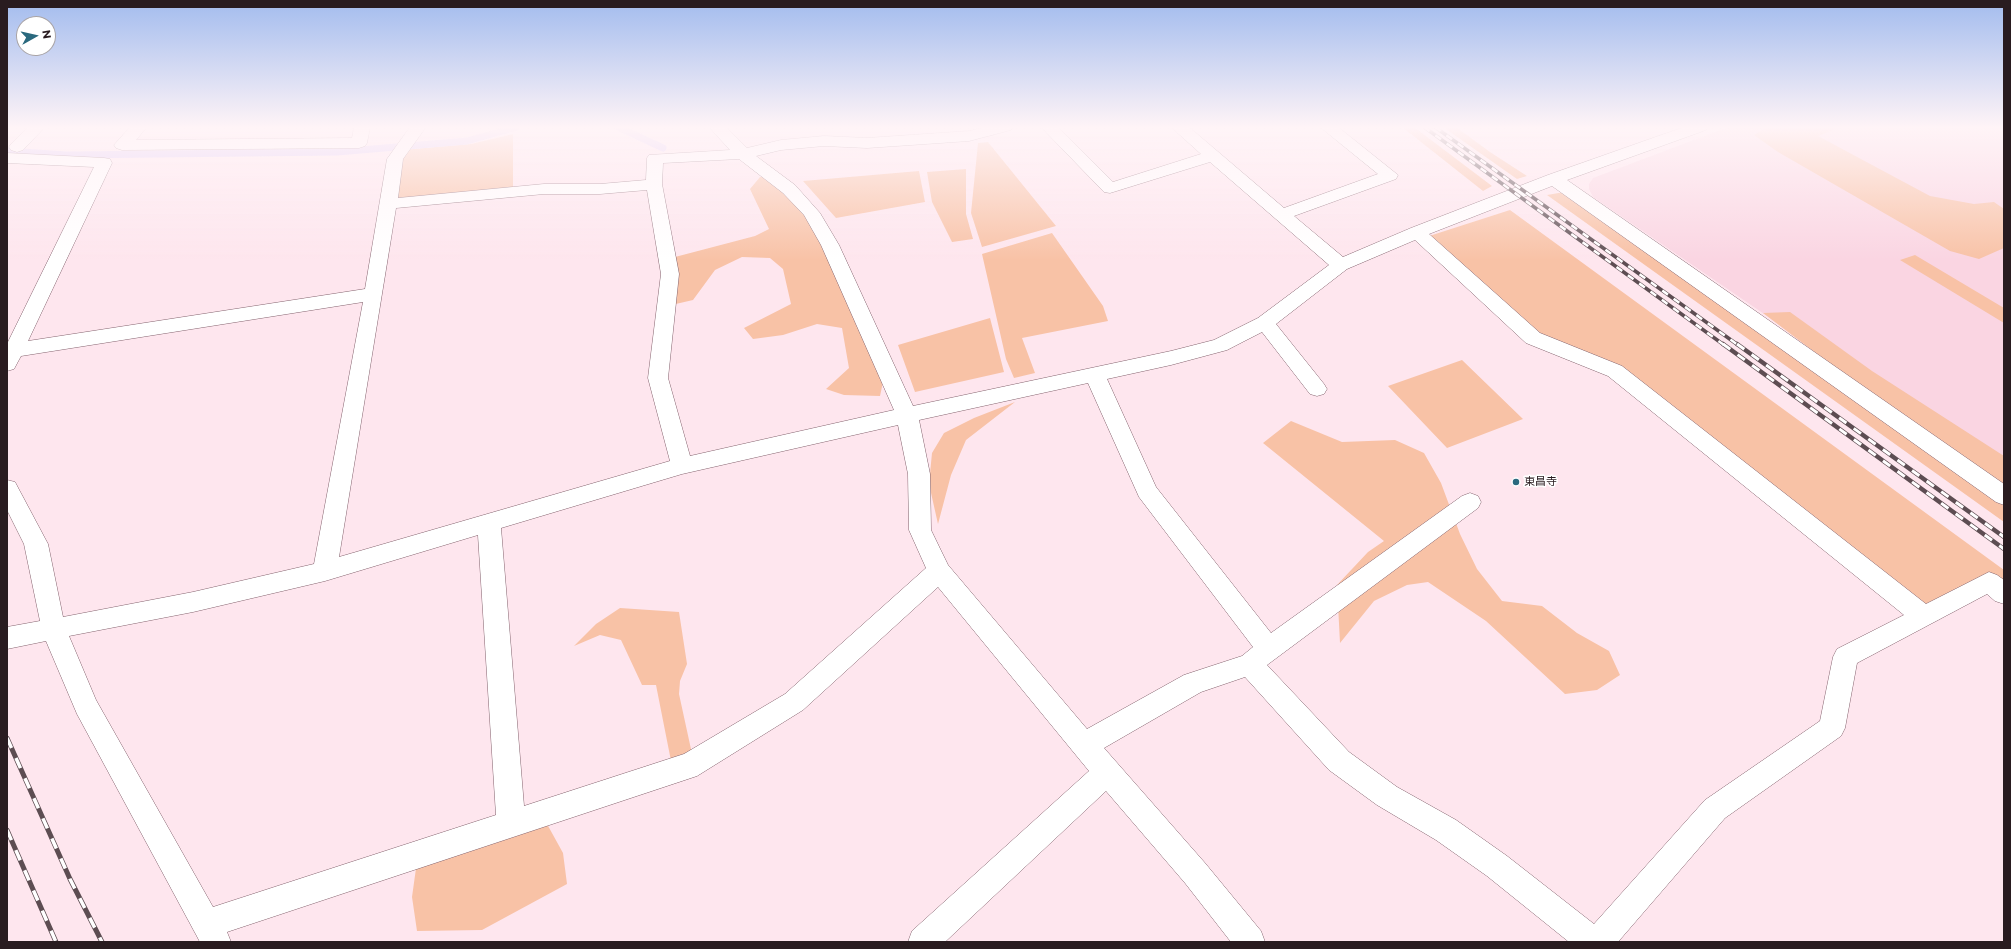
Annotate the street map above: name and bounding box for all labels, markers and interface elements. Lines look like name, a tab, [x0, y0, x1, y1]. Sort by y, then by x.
north arrow	[16, 16, 56, 56]
text: N	[39, 29, 54, 40]
place label: 東昌寺	[1524, 475, 1557, 489]
marker: 東昌寺	[1511, 477, 1521, 487]

